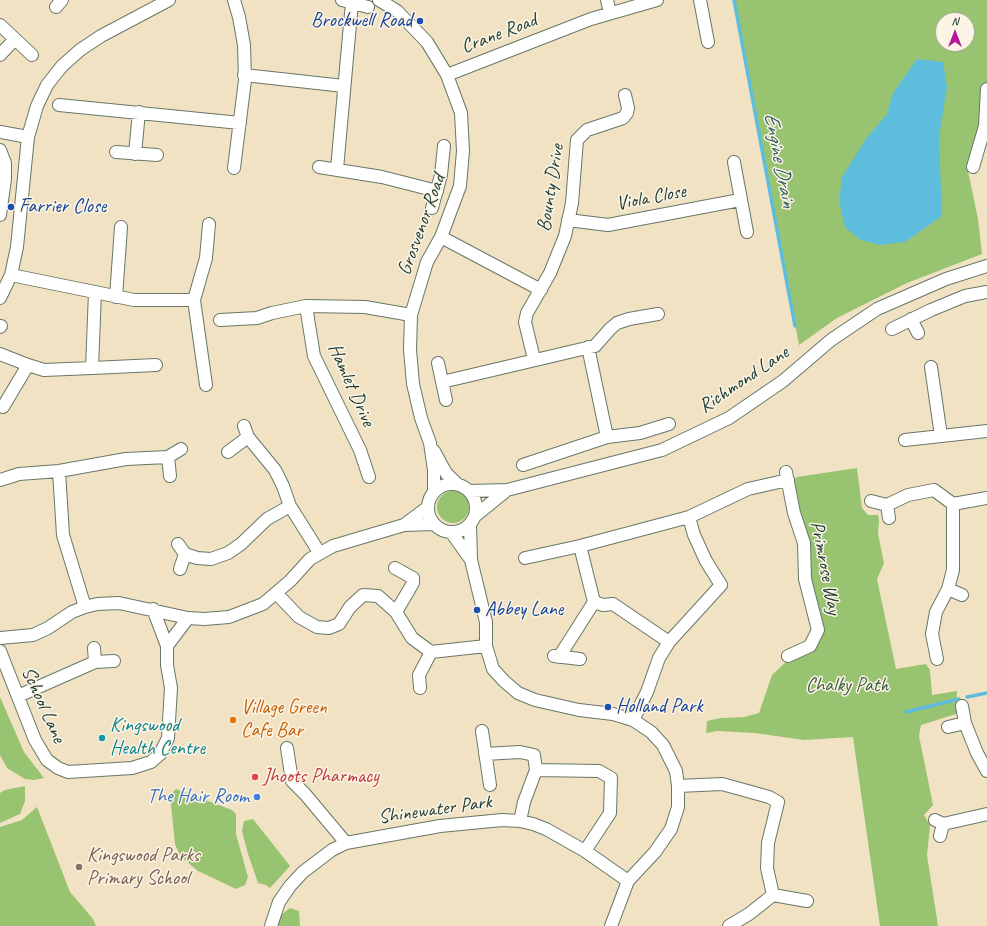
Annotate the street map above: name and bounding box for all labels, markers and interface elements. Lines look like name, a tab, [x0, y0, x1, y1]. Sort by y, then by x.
place label: Brockwell Road	[311, 9, 412, 33]
street label: Crane Road	[458, 9, 540, 59]
north arrow	[935, 12, 975, 52]
text: N	[952, 14, 958, 28]
marker: Brockwell Road	[415, 16, 425, 26]
water label: Engine Drain	[758, 111, 800, 209]
street label: Bounty Drive	[532, 143, 570, 233]
street label: Grosvenor Road	[393, 171, 451, 279]
street label: Viola Close	[614, 180, 688, 216]
place label: Farrier Close	[19, 195, 106, 219]
marker: Farrier Close	[6, 202, 16, 212]
street label: Hamlet Drive	[322, 340, 380, 430]
street label: Richmond Lane	[694, 341, 794, 419]
street label: Primrose Way	[804, 519, 846, 617]
place label: Abbey Lane	[485, 598, 563, 622]
marker: Abbey Lane	[472, 605, 482, 615]
street label: School Lane	[16, 663, 70, 747]
park label: Chalky Path	[806, 674, 888, 698]
place label: Holland Park	[616, 695, 703, 719]
place label: Village Green Cafe Bar	[241, 696, 327, 743]
marker: Holland Park	[603, 702, 613, 712]
place label: Kingswood Health Centre	[110, 714, 205, 761]
marker: Village Green Cafe Bar	[228, 715, 238, 725]
marker: Kingswood Health Centre	[97, 733, 107, 743]
place label: Jhoots Pharmacy	[263, 765, 379, 789]
marker: Jhoots Pharmacy	[250, 772, 260, 782]
place label: The Hair Room	[147, 785, 249, 809]
street label: Shinewater Park	[377, 790, 493, 830]
marker: The Hair Room	[252, 792, 262, 802]
place label: Kingswood Parks Primary School	[87, 844, 200, 891]
marker: Kingswood Parks Primary School	[74, 862, 84, 872]

